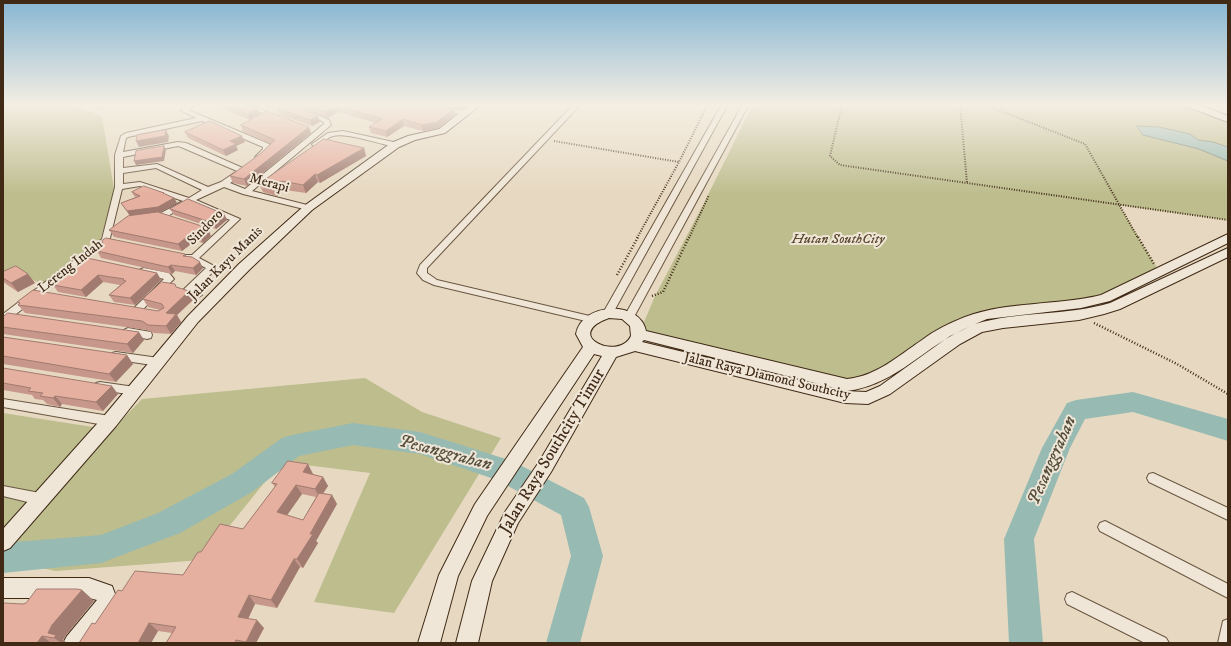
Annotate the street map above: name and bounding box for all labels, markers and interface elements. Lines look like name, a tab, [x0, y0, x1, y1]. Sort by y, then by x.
street label: Merapi	[247, 171, 291, 197]
street label: Sindoro	[185, 207, 227, 249]
street label: Jalan Kayu Manis	[185, 223, 267, 305]
park label: Hutan SouthCity	[792, 232, 884, 248]
street label: Lereng Indah	[35, 237, 107, 297]
street label: Jalan Raya Diamond Southcity	[682, 350, 852, 404]
street label: Jalan Raya Southcity Timur	[496, 366, 610, 538]
water label: Pesanggrahan	[1024, 413, 1082, 509]
water label: Pesanggrahan	[396, 431, 494, 477]

